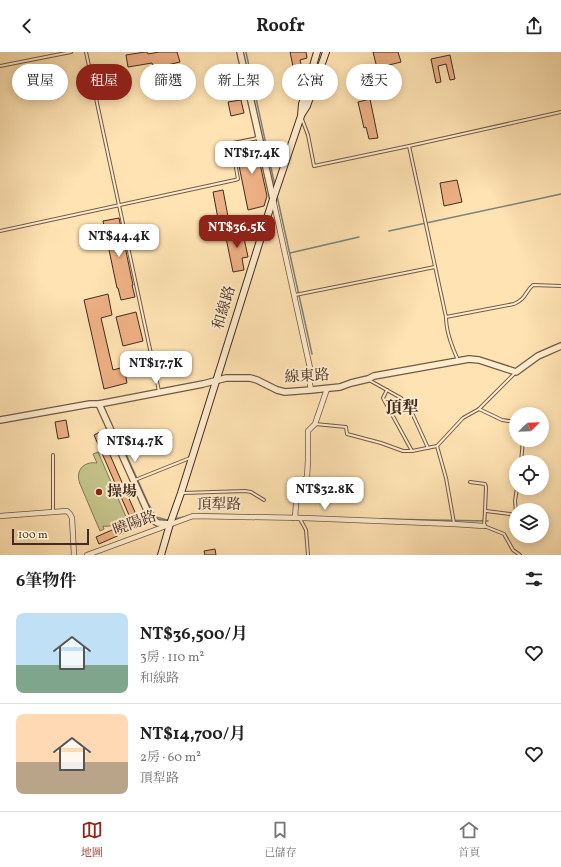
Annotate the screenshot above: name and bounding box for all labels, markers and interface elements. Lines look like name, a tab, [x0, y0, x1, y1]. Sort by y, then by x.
text: Roofr	[256, 14, 305, 39]
icon: back	[16, 15, 38, 37]
icon: share	[523, 15, 545, 37]
chip: 買屋	[12, 64, 68, 100]
chip: 租屋	[76, 64, 132, 100]
chip: 篩選	[140, 64, 196, 100]
chip: 新上架	[204, 64, 274, 100]
chip: 公寓	[282, 64, 338, 100]
chip: 透天	[346, 64, 402, 100]
pin: NT$17.4K	[211, 141, 293, 175]
text: NT$17.4K	[224, 145, 280, 163]
pin: NT$36.5K	[196, 215, 278, 249]
text: NT$36.5K	[208, 219, 266, 237]
pin: NT$44.4K	[78, 224, 160, 258]
text: NT$44.4K	[88, 228, 150, 246]
street label: 和線路	[208, 283, 242, 333]
pin: NT$17.7K	[115, 351, 197, 385]
text: NT$17.7K	[129, 355, 183, 373]
street label: 線東路	[284, 365, 330, 389]
district label: 頂犁	[385, 397, 419, 420]
north arrow	[509, 407, 549, 447]
map controls	[509, 407, 549, 543]
pin: NT$14.7K	[94, 429, 176, 463]
text: NT$14.7K	[107, 433, 164, 451]
button: locate	[509, 455, 549, 495]
pin: NT$32.8K	[284, 477, 366, 511]
text: NT$32.8K	[296, 481, 354, 499]
place label: 操場	[107, 482, 137, 503]
marker: 操場	[94, 487, 104, 497]
street label: 頂犁路	[196, 495, 242, 516]
button: layers	[509, 503, 549, 543]
street label: 曉陽路	[110, 506, 160, 542]
scale bar	[12, 527, 89, 546]
text: 100 m	[18, 528, 48, 543]
icon: filters	[523, 568, 545, 590]
text: 6筆物件	[16, 570, 76, 593]
text: NT$36,500/月	[140, 623, 248, 646]
icon: home	[48, 629, 96, 677]
icon: heart	[523, 642, 545, 664]
text: 3房 · 110 m²	[140, 649, 204, 667]
text: 和線路	[140, 670, 179, 688]
text: NT$14,700/月	[140, 723, 246, 746]
icon: home	[48, 730, 96, 778]
icon: heart	[523, 743, 545, 765]
text: 2房 · 60 m²	[140, 749, 201, 767]
text: 頂犁路	[140, 770, 179, 788]
tab: 地圖	[81, 819, 103, 861]
tab: 已儲存	[264, 819, 297, 861]
tab: 首頁	[458, 819, 480, 861]

